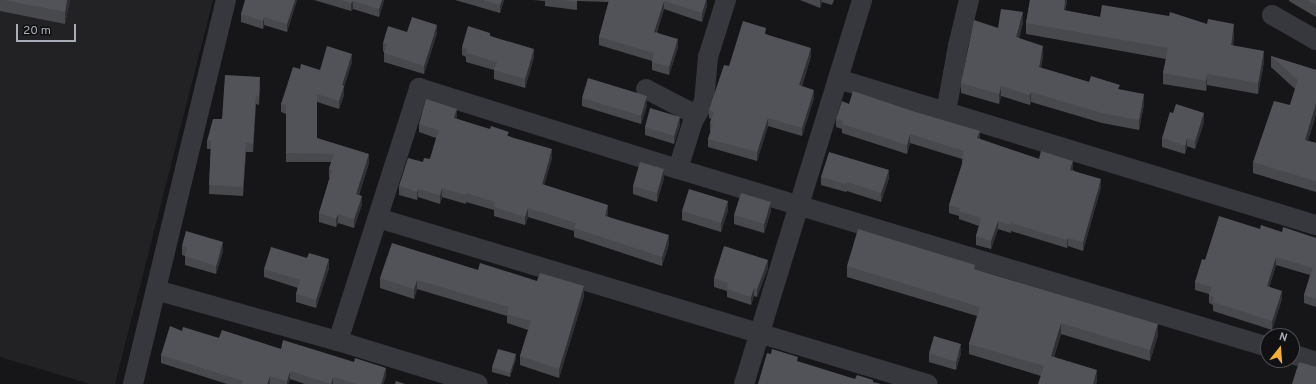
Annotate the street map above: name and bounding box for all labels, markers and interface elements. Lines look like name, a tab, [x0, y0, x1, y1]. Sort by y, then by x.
scale bar	[18, 16, 78, 42]
text: 20 m	[23, 23, 51, 39]
north arrow	[1260, 328, 1300, 368]
text: N	[1277, 330, 1289, 345]

